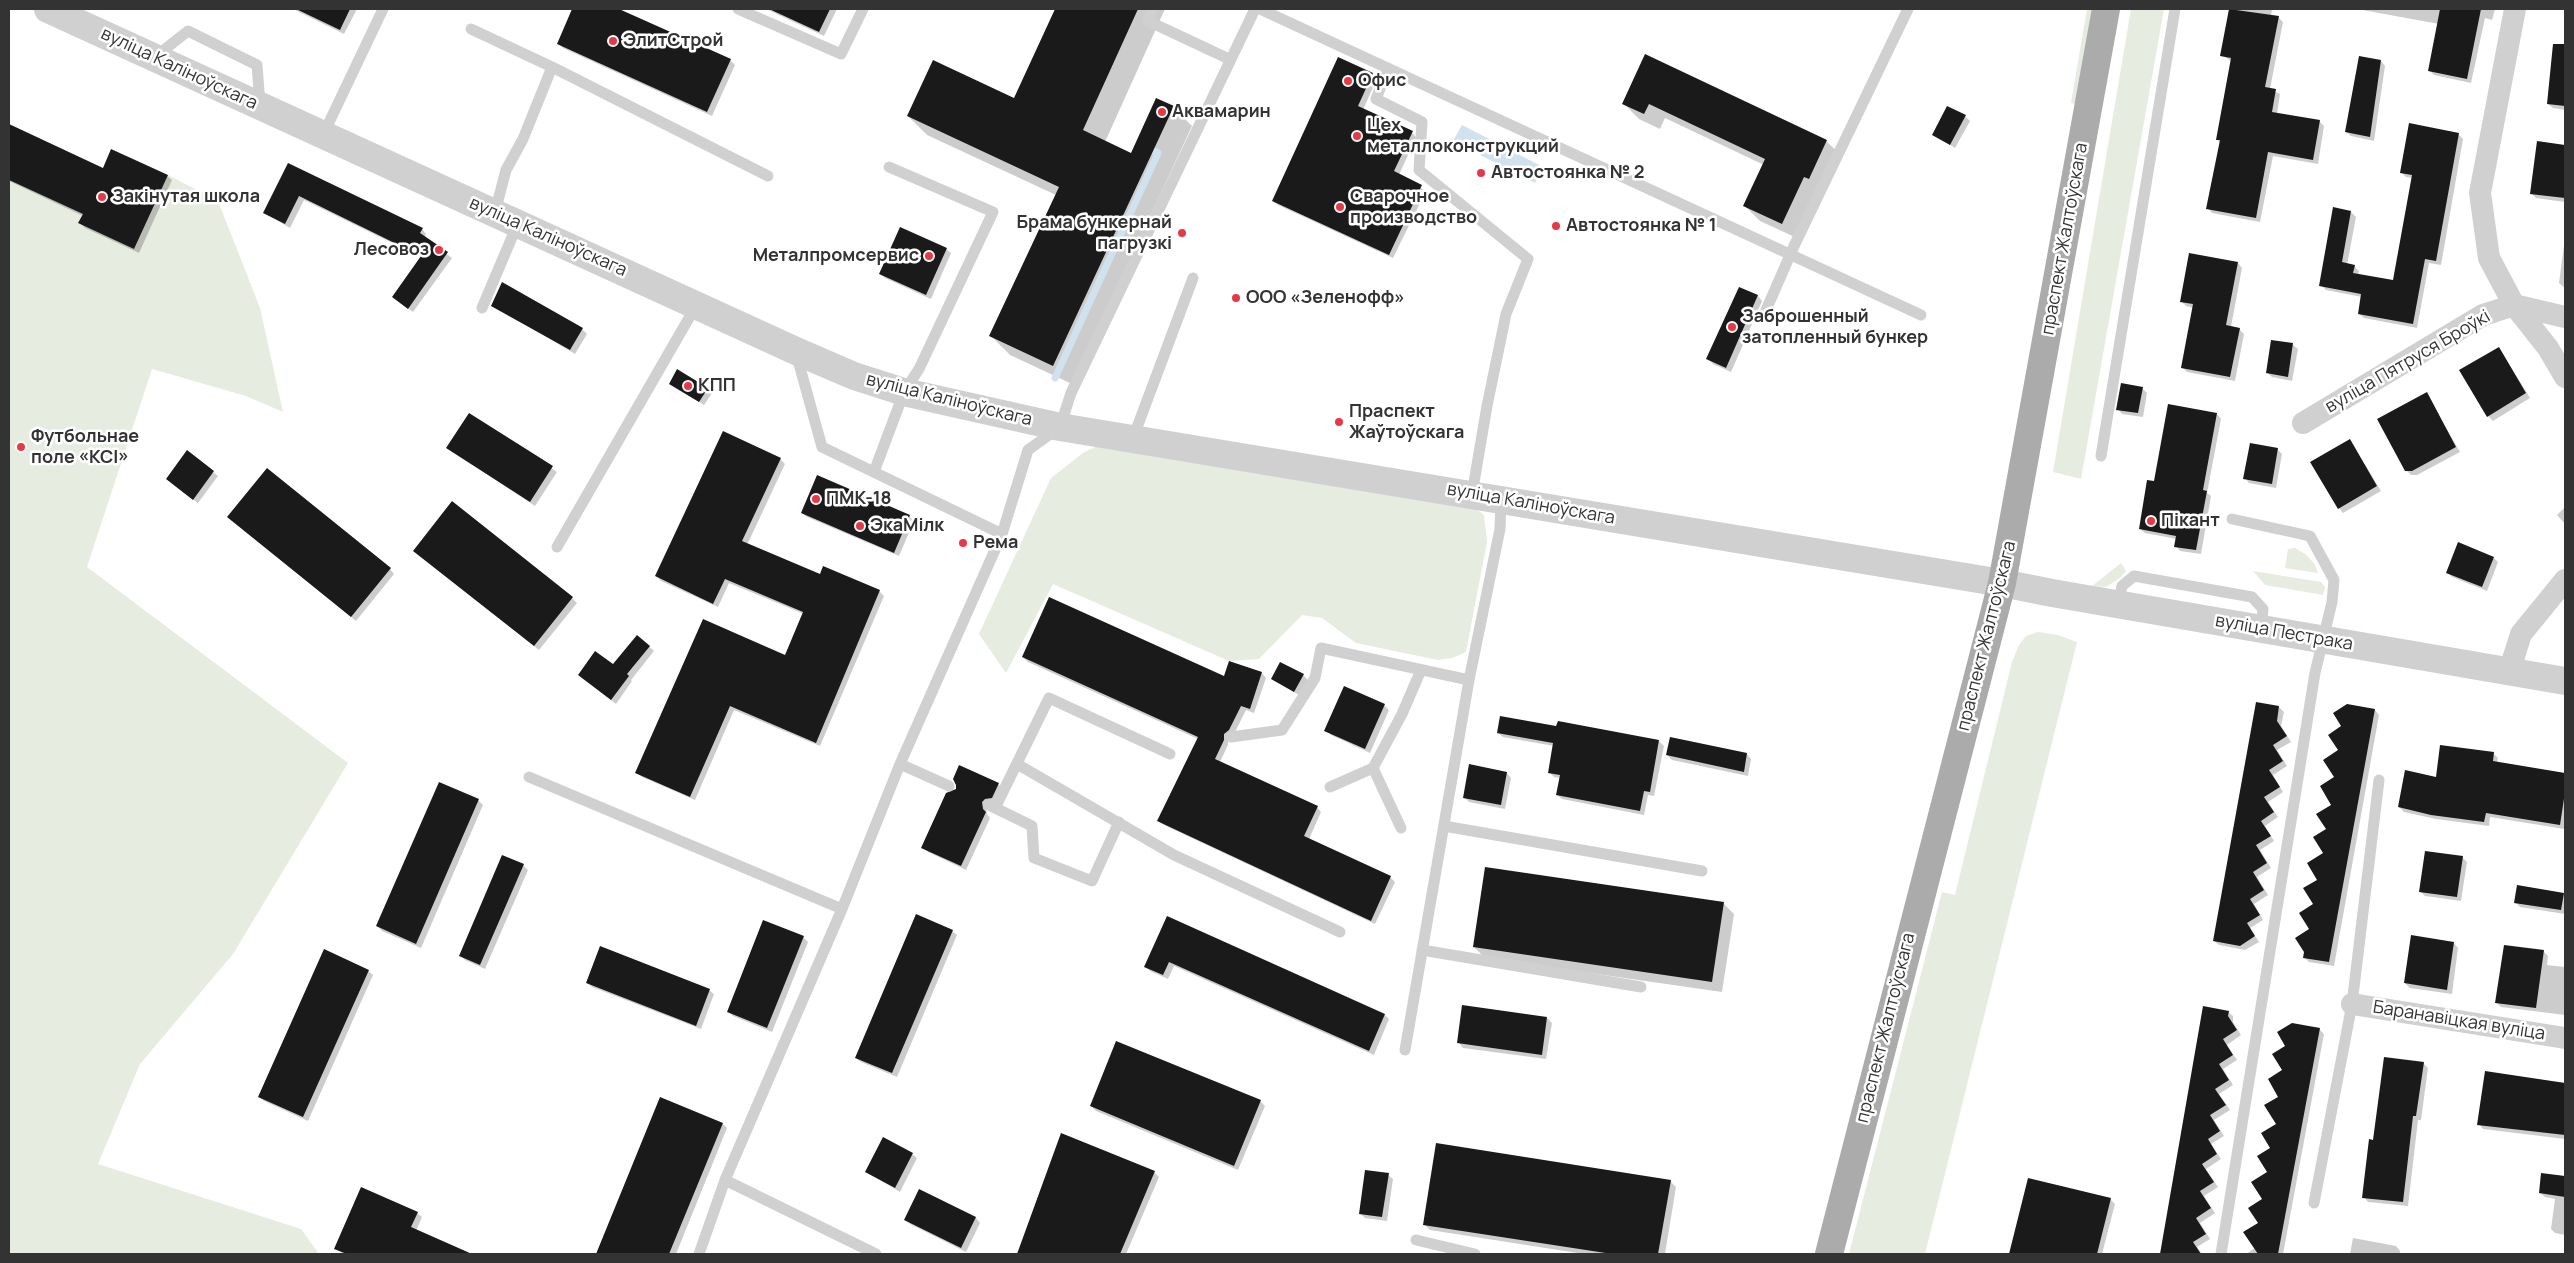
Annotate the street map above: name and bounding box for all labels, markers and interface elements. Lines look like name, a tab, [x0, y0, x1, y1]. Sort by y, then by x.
street label: вуліца Каліноўскага	[97, 23, 261, 115]
place label: ЭлитСтрой	[623, 30, 723, 52]
marker: ЭлитСтрой	[607, 35, 619, 47]
place label: Офис	[1358, 70, 1406, 92]
marker: Офис	[1342, 75, 1354, 87]
place label: Аквамарин	[1172, 101, 1271, 123]
marker: Аквамарин	[1156, 106, 1168, 118]
place label: Цех металлоконструкций	[1367, 115, 1559, 158]
marker: Цех металлоконструкций	[1351, 130, 1363, 142]
street label: праспект Жалтоўскага	[2037, 141, 2093, 337]
place label: Автостоянка № 2	[1491, 162, 1644, 184]
marker: Автостоянка № 2	[1475, 167, 1487, 179]
place label: Закінутая школа	[112, 186, 260, 208]
place label: Сварочное производство	[1350, 186, 1477, 228]
marker: Закінутая школа	[96, 191, 108, 203]
street label: вуліца Каліноўскага	[466, 193, 630, 281]
marker: Сварочное производство	[1334, 201, 1346, 213]
place label: Брама бункернай пагрузкі	[1017, 212, 1172, 254]
place label: Автостоянка № 1	[1566, 215, 1717, 237]
marker: Автостоянка № 1	[1550, 220, 1562, 232]
marker: Брама бункернай пагрузкі	[1176, 227, 1188, 239]
place label: Лесовоз	[354, 239, 429, 261]
marker: Лесовоз	[433, 244, 445, 256]
place label: Металпромсервис	[753, 245, 919, 267]
marker: Металпромсервис	[923, 250, 935, 262]
place label: ООО «Зеленофф»	[1246, 287, 1405, 309]
marker: ООО «Зеленофф»	[1230, 292, 1242, 304]
place label: Заброшенный затопленный бункер	[1742, 306, 1928, 348]
street label: вуліца Пятруся Броўкі	[2322, 306, 2494, 418]
marker: Заброшенный затопленный бункер	[1726, 321, 1738, 333]
street label: вуліца Каліноўскага	[864, 369, 1034, 431]
place label: КПП	[698, 375, 736, 397]
marker: КПП	[682, 380, 694, 392]
place label: Праспект Жаўтоўскага	[1349, 401, 1464, 444]
marker: Праспект Жаўтоўскага	[1333, 416, 1345, 428]
place label: Футбольнае поле «КСІ»	[31, 426, 139, 468]
marker: Футбольнае поле «КСІ»	[15, 441, 27, 453]
street label: вуліца Каліноўскага	[1445, 479, 1617, 529]
place label: ПМК-18	[826, 488, 892, 510]
marker: ПМК-18	[810, 493, 822, 505]
place label: Пікант	[2161, 510, 2220, 532]
place label: ЭкаМілк	[870, 515, 944, 537]
marker: Пікант	[2145, 515, 2157, 527]
marker: ЭкаМілк	[854, 520, 866, 532]
place label: Рема	[973, 532, 1018, 554]
marker: Рема	[957, 537, 969, 549]
street label: праспект Жалтоўскага	[1953, 539, 2021, 733]
street label: вуліца Пестрака	[2213, 610, 2355, 656]
street label: праспект Жалтоўскага	[1852, 931, 1920, 1125]
street label: Баранавіцкая вуліца	[2371, 997, 2547, 1045]

